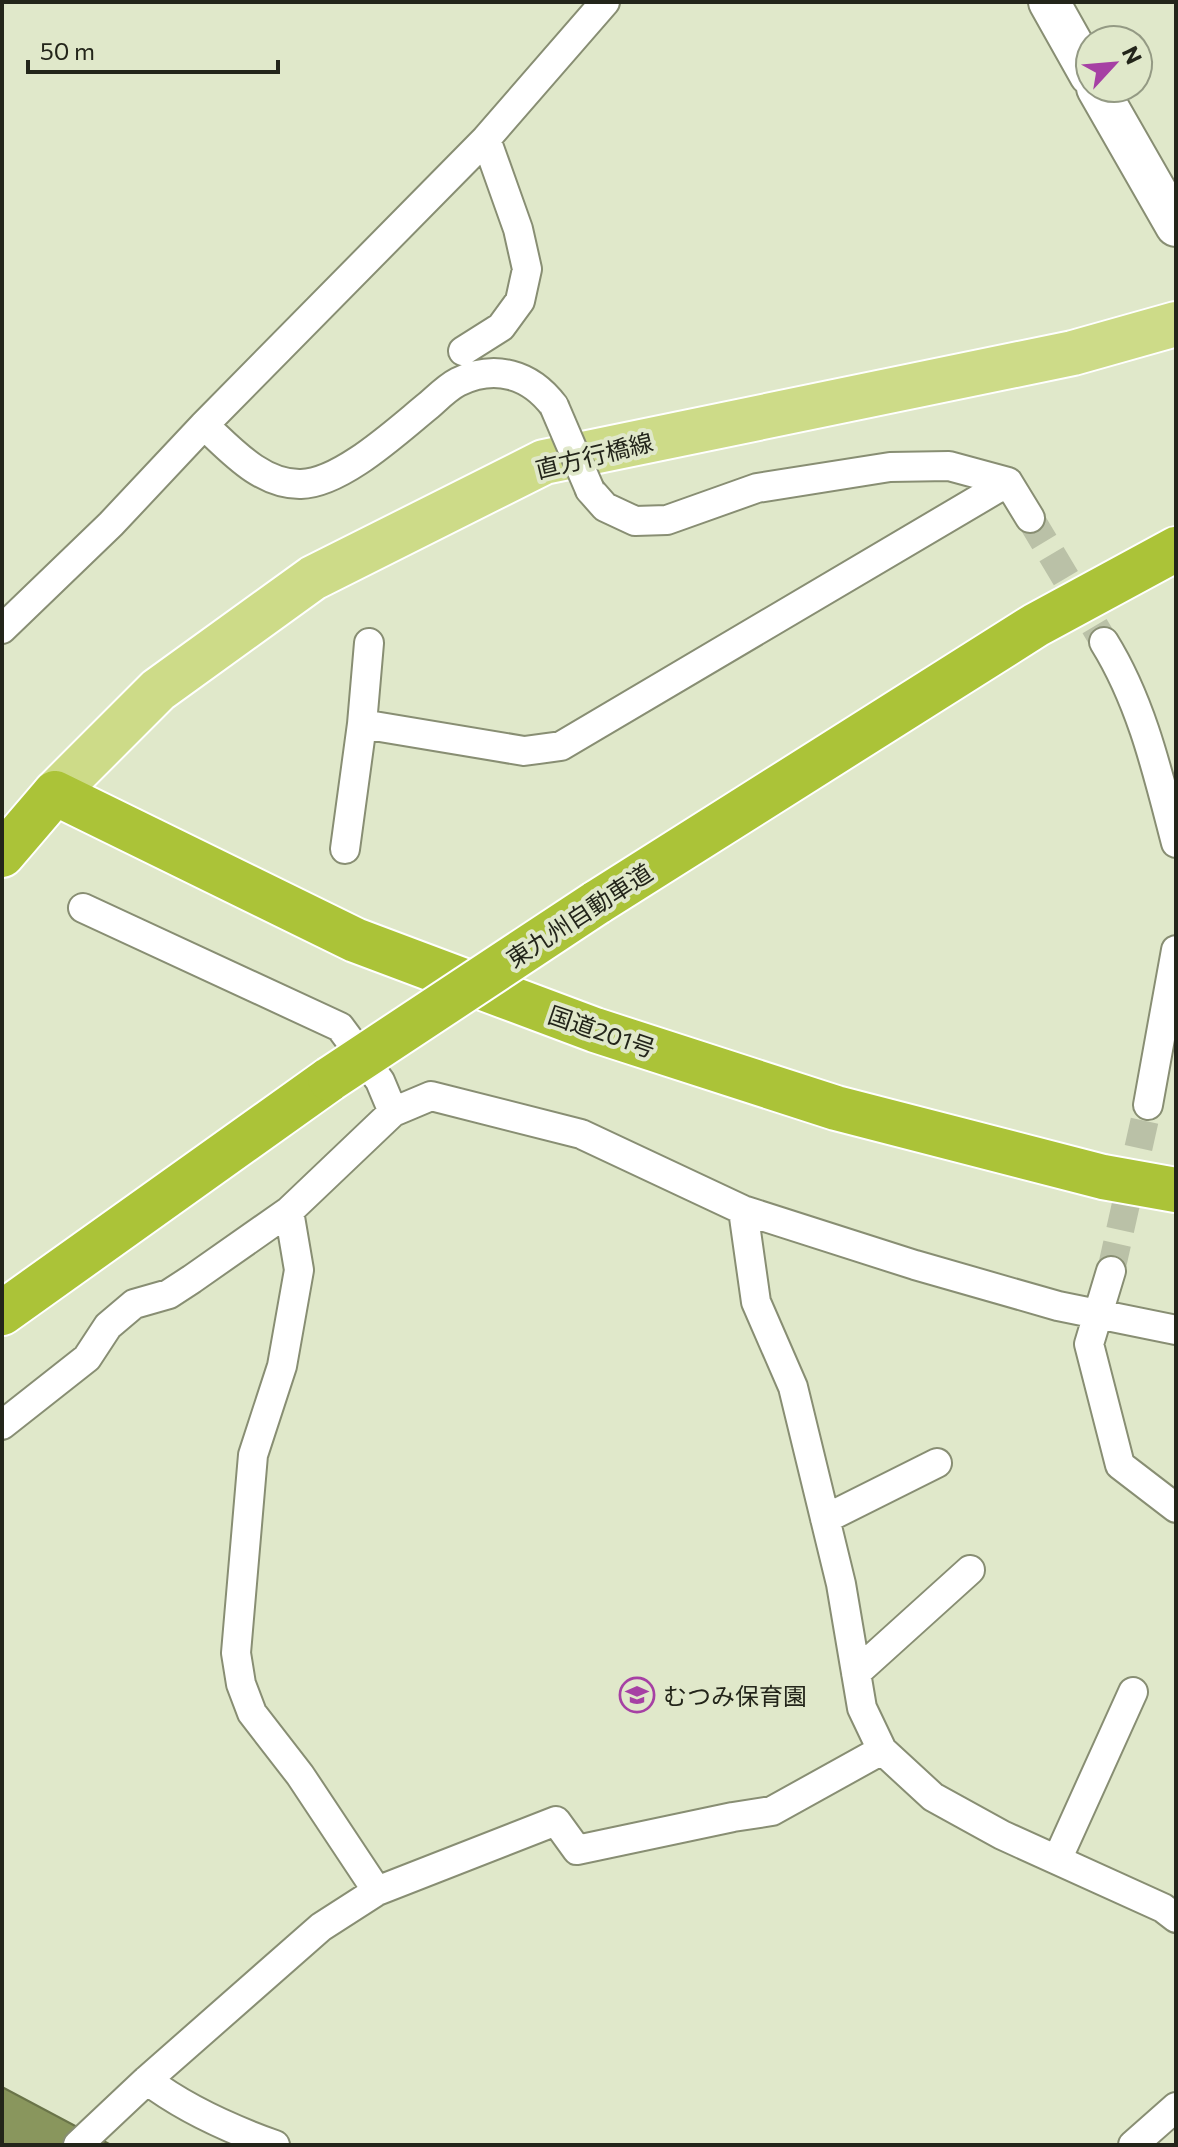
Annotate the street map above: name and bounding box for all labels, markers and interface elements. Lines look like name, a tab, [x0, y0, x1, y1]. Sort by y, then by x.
scale bar	[28, 24, 278, 74]
north arrow	[1074, 24, 1154, 104]
text: 50 m	[40, 36, 95, 65]
text: N	[1117, 42, 1148, 68]
street label: 直方行橋線	[532, 426, 656, 484]
street label: 東九州自動車道	[501, 857, 657, 973]
street label: 国道201号	[545, 999, 659, 1063]
school or university icon: むつみ保育園	[618, 1676, 656, 1714]
place label: むつみ保育園	[663, 1681, 807, 1710]

